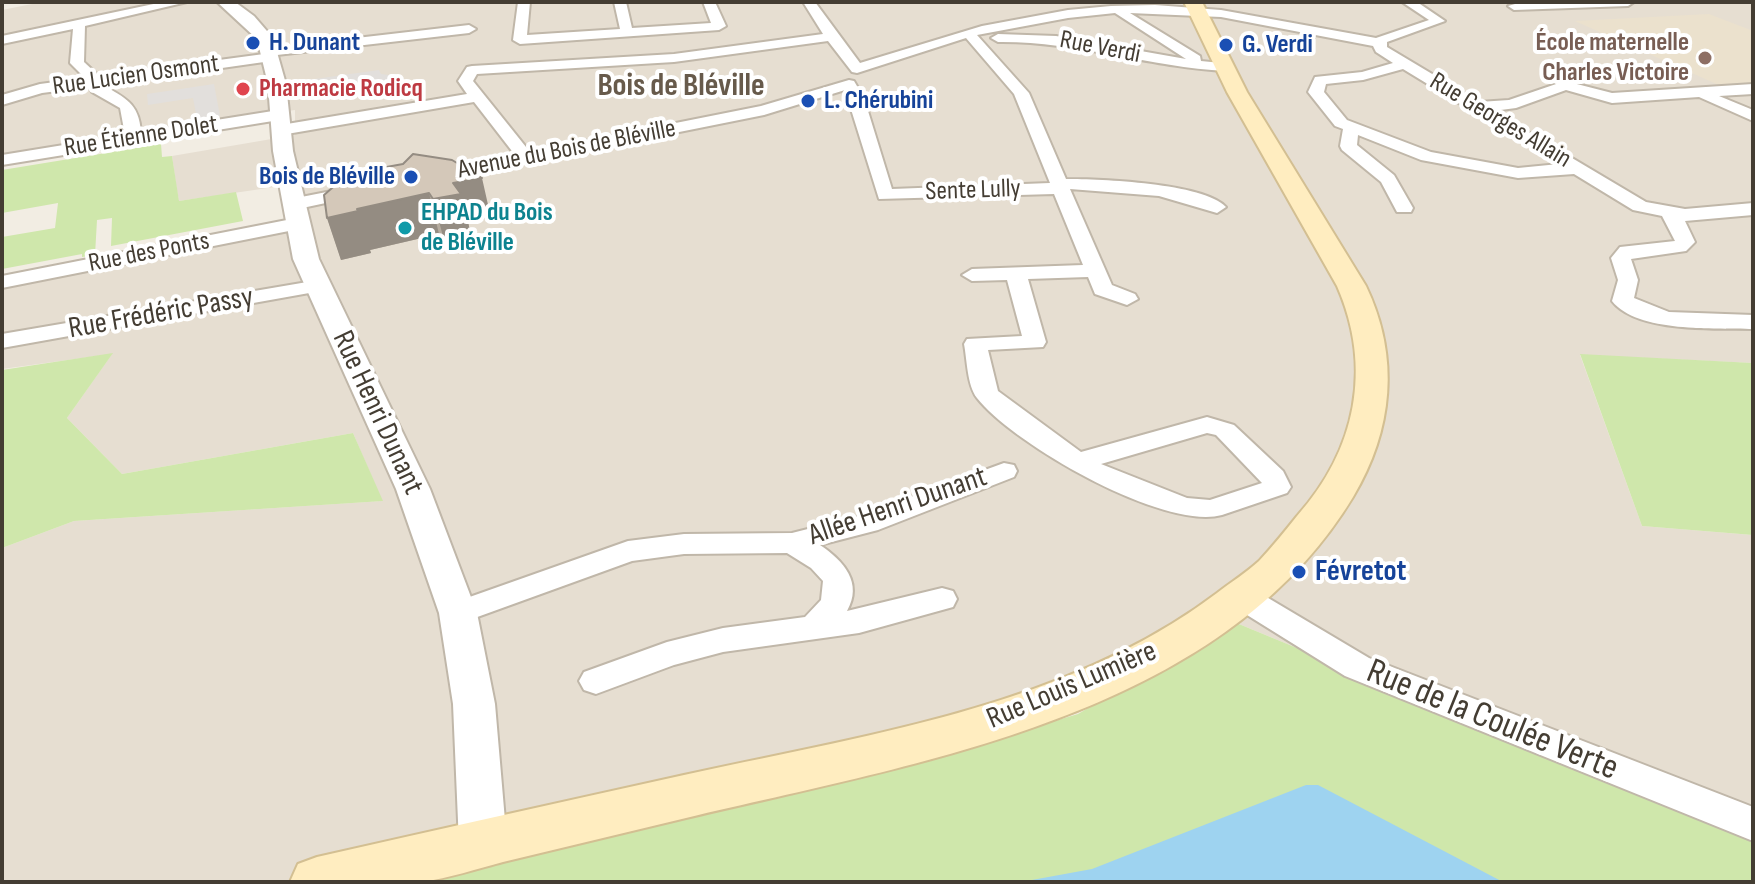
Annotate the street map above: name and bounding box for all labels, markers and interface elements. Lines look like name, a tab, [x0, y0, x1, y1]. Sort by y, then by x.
street label: Rue Verdi	[1057, 25, 1143, 71]
place label: H. Dunant	[269, 27, 360, 59]
place label: École maternelle Charles Victoire	[1535, 27, 1689, 88]
place label: G. Verdi	[1242, 29, 1313, 61]
marker: H. Dunant	[244, 34, 262, 52]
marker: G. Verdi	[1217, 36, 1235, 54]
street label: Rue Lucien Osmont	[51, 49, 221, 103]
marker: École maternelle Charles Victoire	[1696, 49, 1714, 67]
street label: Rue Georges Allain	[1423, 66, 1577, 176]
district label: Bois de Bléville	[597, 68, 765, 106]
place label: Pharmacie Rodicq	[259, 73, 423, 105]
marker: Pharmacie Rodicq	[234, 80, 252, 98]
place label: L. Chérubini	[824, 85, 933, 117]
marker: L. Chérubini	[799, 92, 817, 110]
street label: Rue Étienne Dolet	[62, 109, 220, 165]
street label: Avenue du Bois de Bléville	[455, 114, 679, 186]
place label: Bois de Bléville	[259, 161, 395, 193]
marker: Bois de Bléville	[402, 168, 420, 186]
street label: Sente Lully	[925, 174, 1021, 208]
place label: EHPAD du Bois de Bléville	[421, 197, 553, 258]
marker: EHPAD du Bois de Bléville	[396, 219, 414, 237]
street label: Rue des Ponts	[86, 226, 212, 280]
street label: Rue Frédéric Passy	[66, 280, 256, 348]
street label: Rue Henri Dunant	[323, 326, 431, 500]
street label: Allée Henri Dunant	[804, 460, 992, 554]
place label: Févretot	[1315, 554, 1406, 590]
marker: Févretot	[1290, 563, 1308, 581]
street label: Rue Louis Lumière	[982, 634, 1162, 738]
street label: Rue de la Coulée Verte	[1360, 651, 1624, 791]

